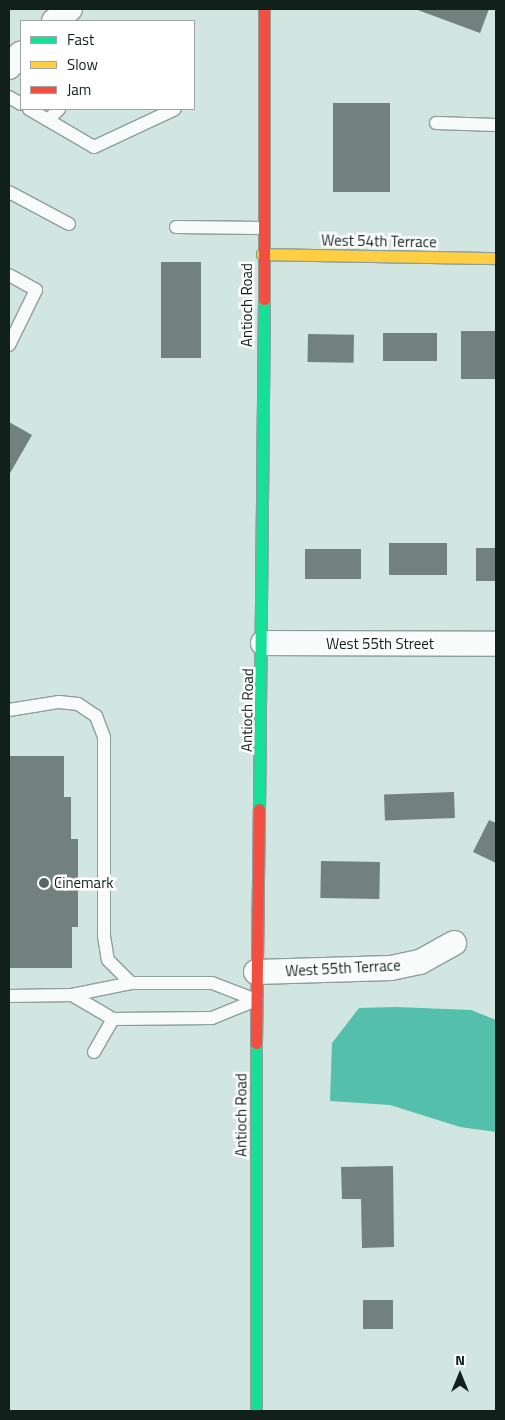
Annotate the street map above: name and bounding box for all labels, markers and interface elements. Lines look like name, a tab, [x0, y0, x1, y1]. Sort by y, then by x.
legend	[20, 20, 195, 110]
text: Fast	[67, 28, 94, 51]
text: Slow	[67, 53, 98, 76]
text: Jam	[67, 78, 91, 101]
street label: West 54th Terrace	[321, 231, 437, 251]
street label: Antioch Road	[238, 263, 256, 347]
street label: West 55th Street	[326, 635, 434, 653]
street label: Antioch Road	[237, 668, 257, 752]
place label: Cinemark	[54, 874, 114, 892]
marker: Cinemark	[38, 877, 50, 889]
street label: West 55th Terrace	[285, 956, 401, 980]
street label: Antioch Road	[232, 1073, 250, 1157]
text: N	[455, 1349, 465, 1370]
north arrow	[435, 1350, 485, 1400]

